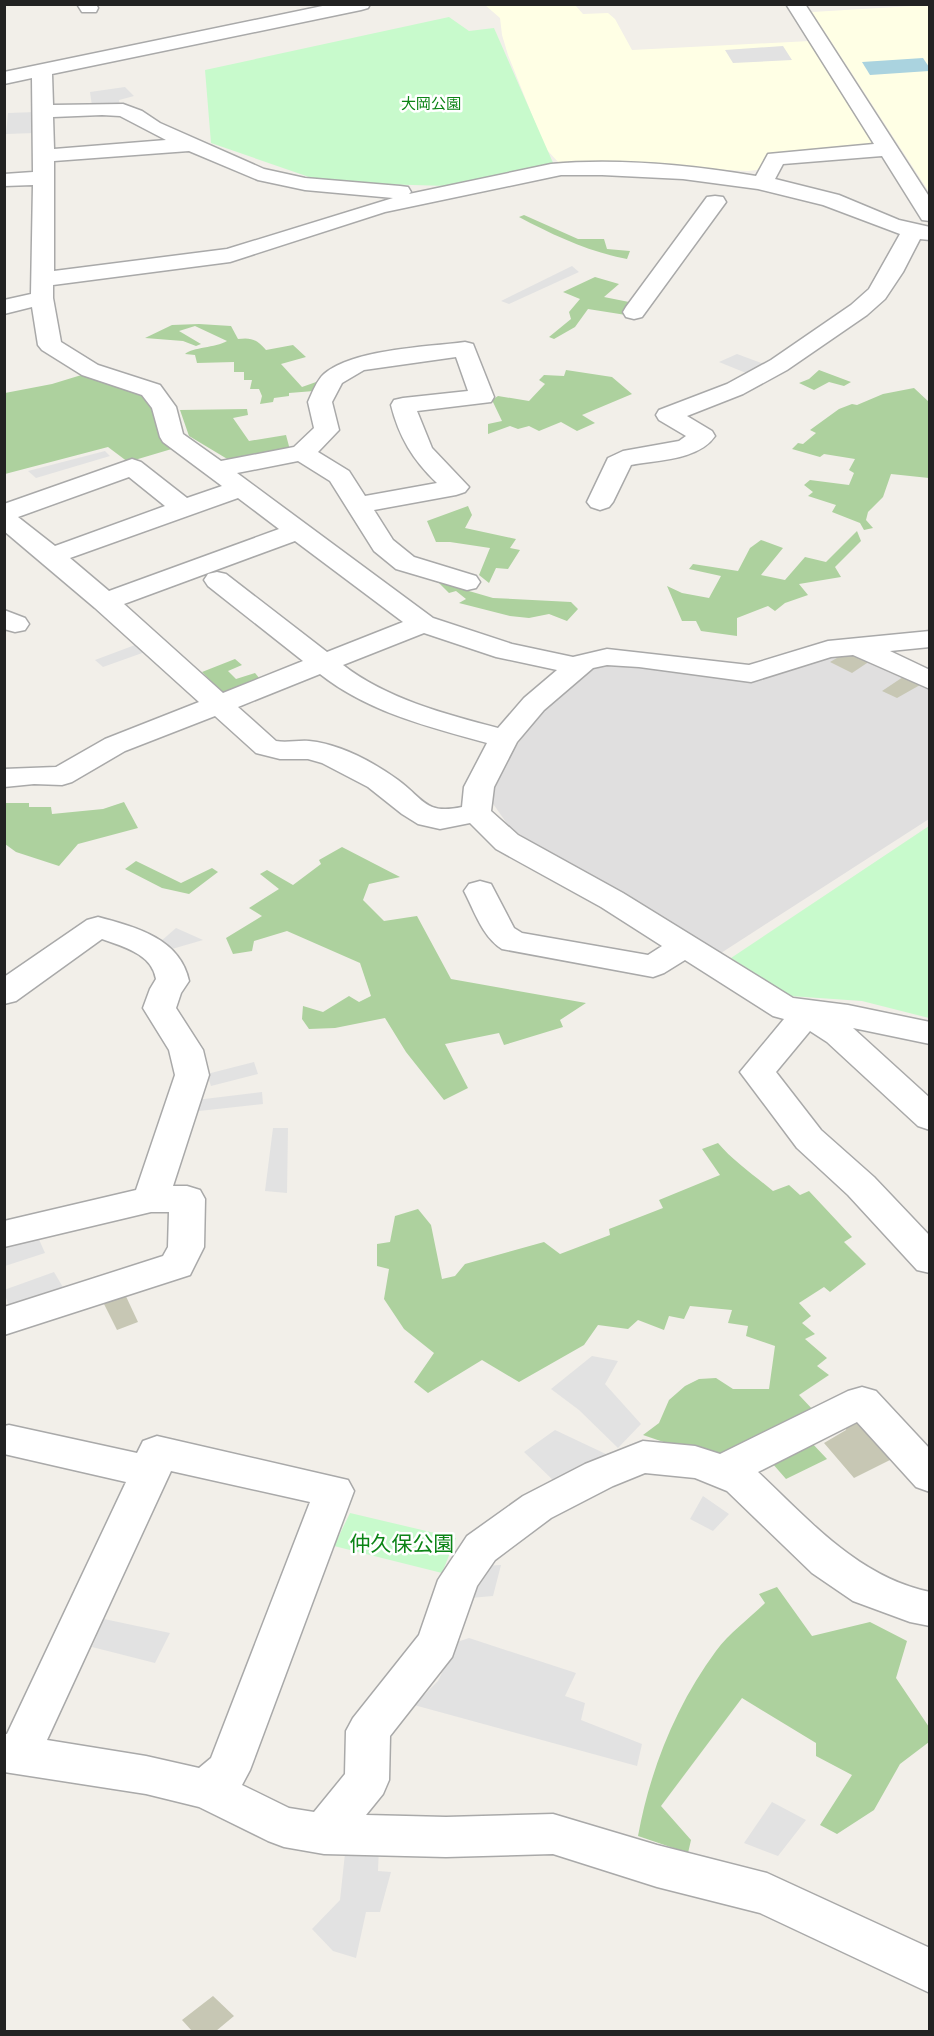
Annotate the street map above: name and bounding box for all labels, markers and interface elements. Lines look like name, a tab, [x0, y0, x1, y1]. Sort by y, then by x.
park label: 大岡公園	[401, 95, 461, 113]
park label: 仲久保公園	[350, 1531, 455, 1556]

